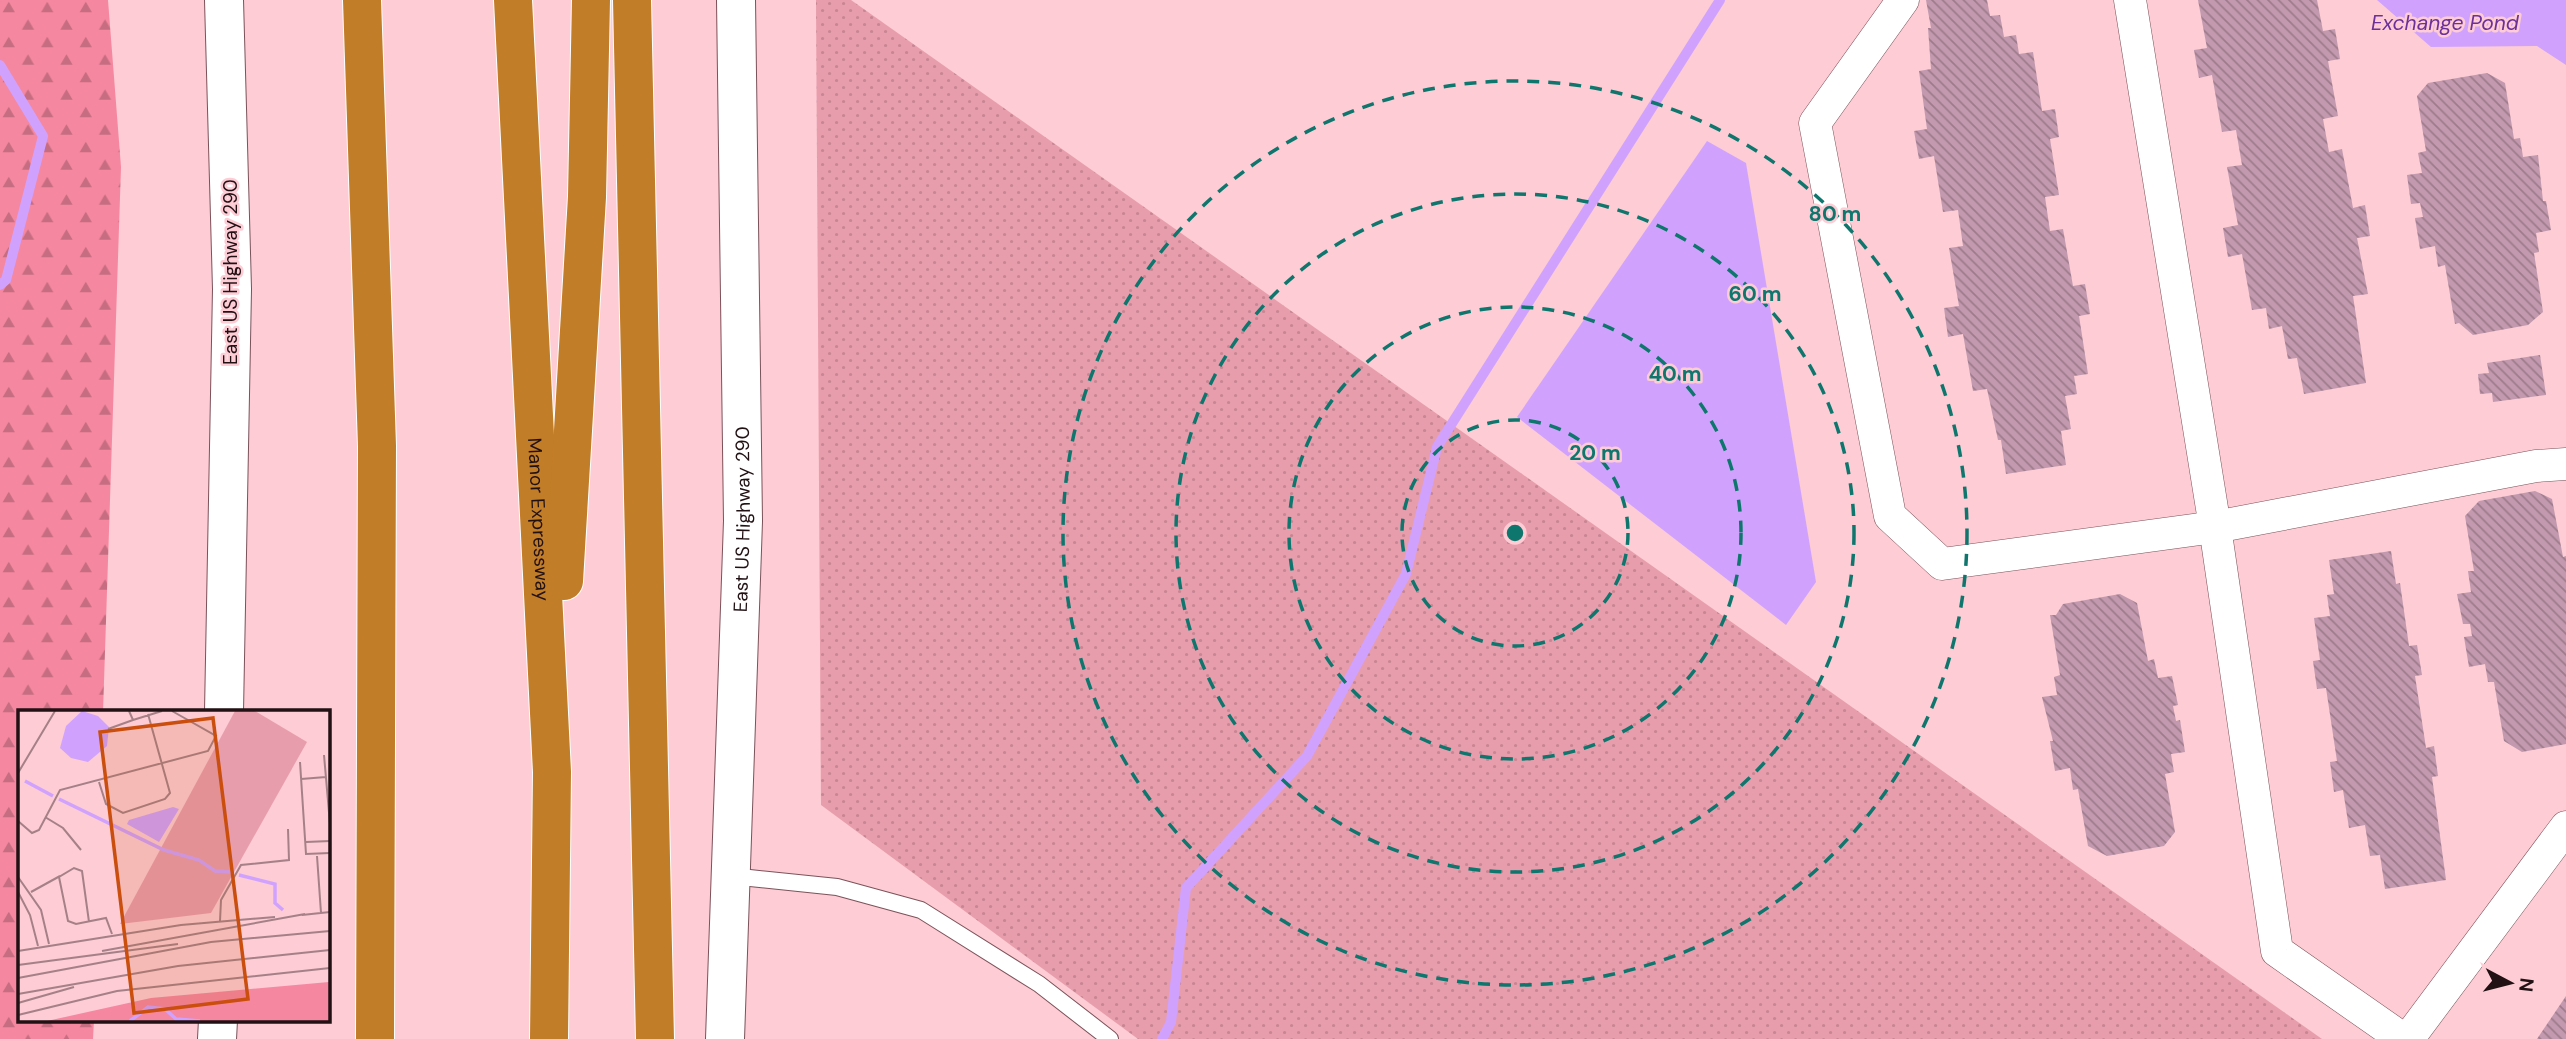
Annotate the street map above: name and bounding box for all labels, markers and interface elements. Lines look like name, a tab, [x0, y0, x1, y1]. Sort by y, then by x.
water label: Exchange Pond	[2371, 9, 2520, 37]
street label: East US Highway 290	[218, 179, 243, 365]
text: 80 m	[1809, 200, 1861, 228]
text: 60 m	[1729, 280, 1781, 308]
text: 40 m	[1648, 360, 1702, 388]
street label: East US Highway 290	[728, 426, 756, 613]
street label: Manor Expressway	[522, 437, 555, 602]
text: 20 m	[1569, 439, 1621, 467]
centre of rings	[1503, 521, 1527, 545]
inset map	[18, 710, 329, 1021]
north arrow	[2475, 948, 2545, 1018]
text: N	[2513, 977, 2540, 993]

